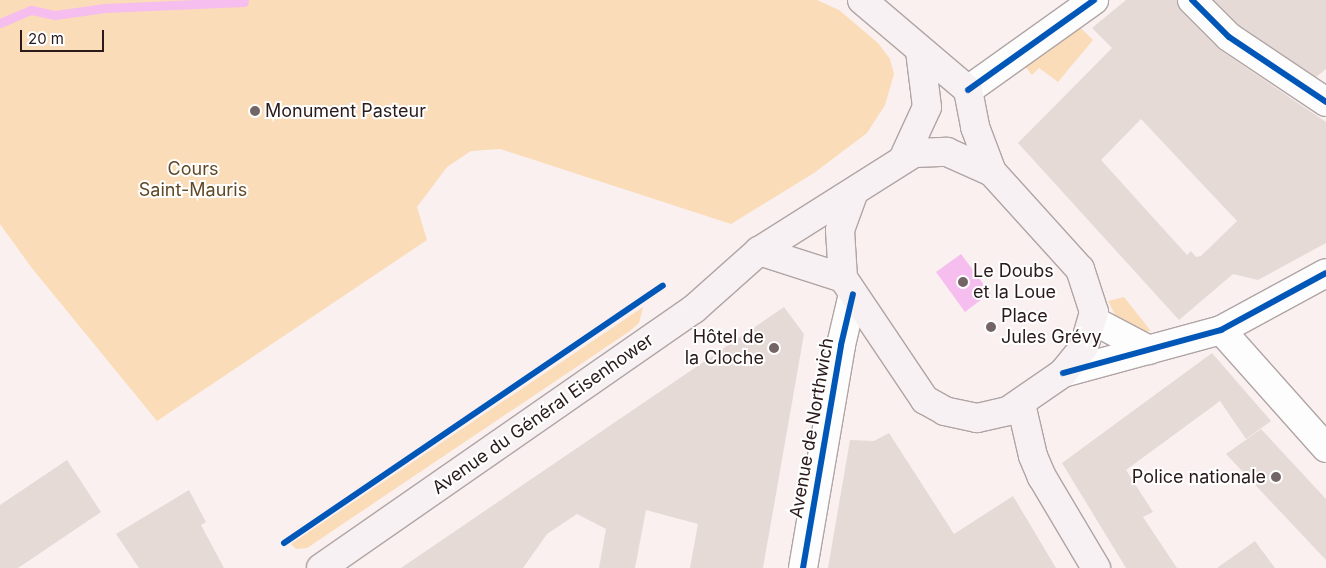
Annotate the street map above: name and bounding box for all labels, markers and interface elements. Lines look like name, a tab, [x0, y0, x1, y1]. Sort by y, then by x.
scale bar	[22, 20, 106, 52]
text: 20 m	[28, 29, 64, 48]
place label: Monument Pasteur	[265, 100, 426, 122]
marker: Monument Pasteur	[249, 105, 261, 117]
park label: Cours Saint-Mauris	[139, 159, 247, 202]
place label: Le Doubs et la Loue	[973, 261, 1056, 304]
marker: Le Doubs et la Loue	[957, 276, 969, 288]
place label: Place Jules Grévy	[1001, 306, 1102, 348]
marker: Place Jules Grévy	[985, 321, 997, 333]
place label: Hôtel de la Cloche	[685, 327, 764, 369]
street label: Avenue du Général Eisenhower	[428, 329, 658, 499]
street label: Avenue de Northwich	[785, 336, 839, 520]
marker: Hôtel de la Cloche	[768, 342, 780, 354]
place label: Police nationale	[1132, 466, 1266, 488]
marker: Police nationale	[1270, 471, 1282, 483]

